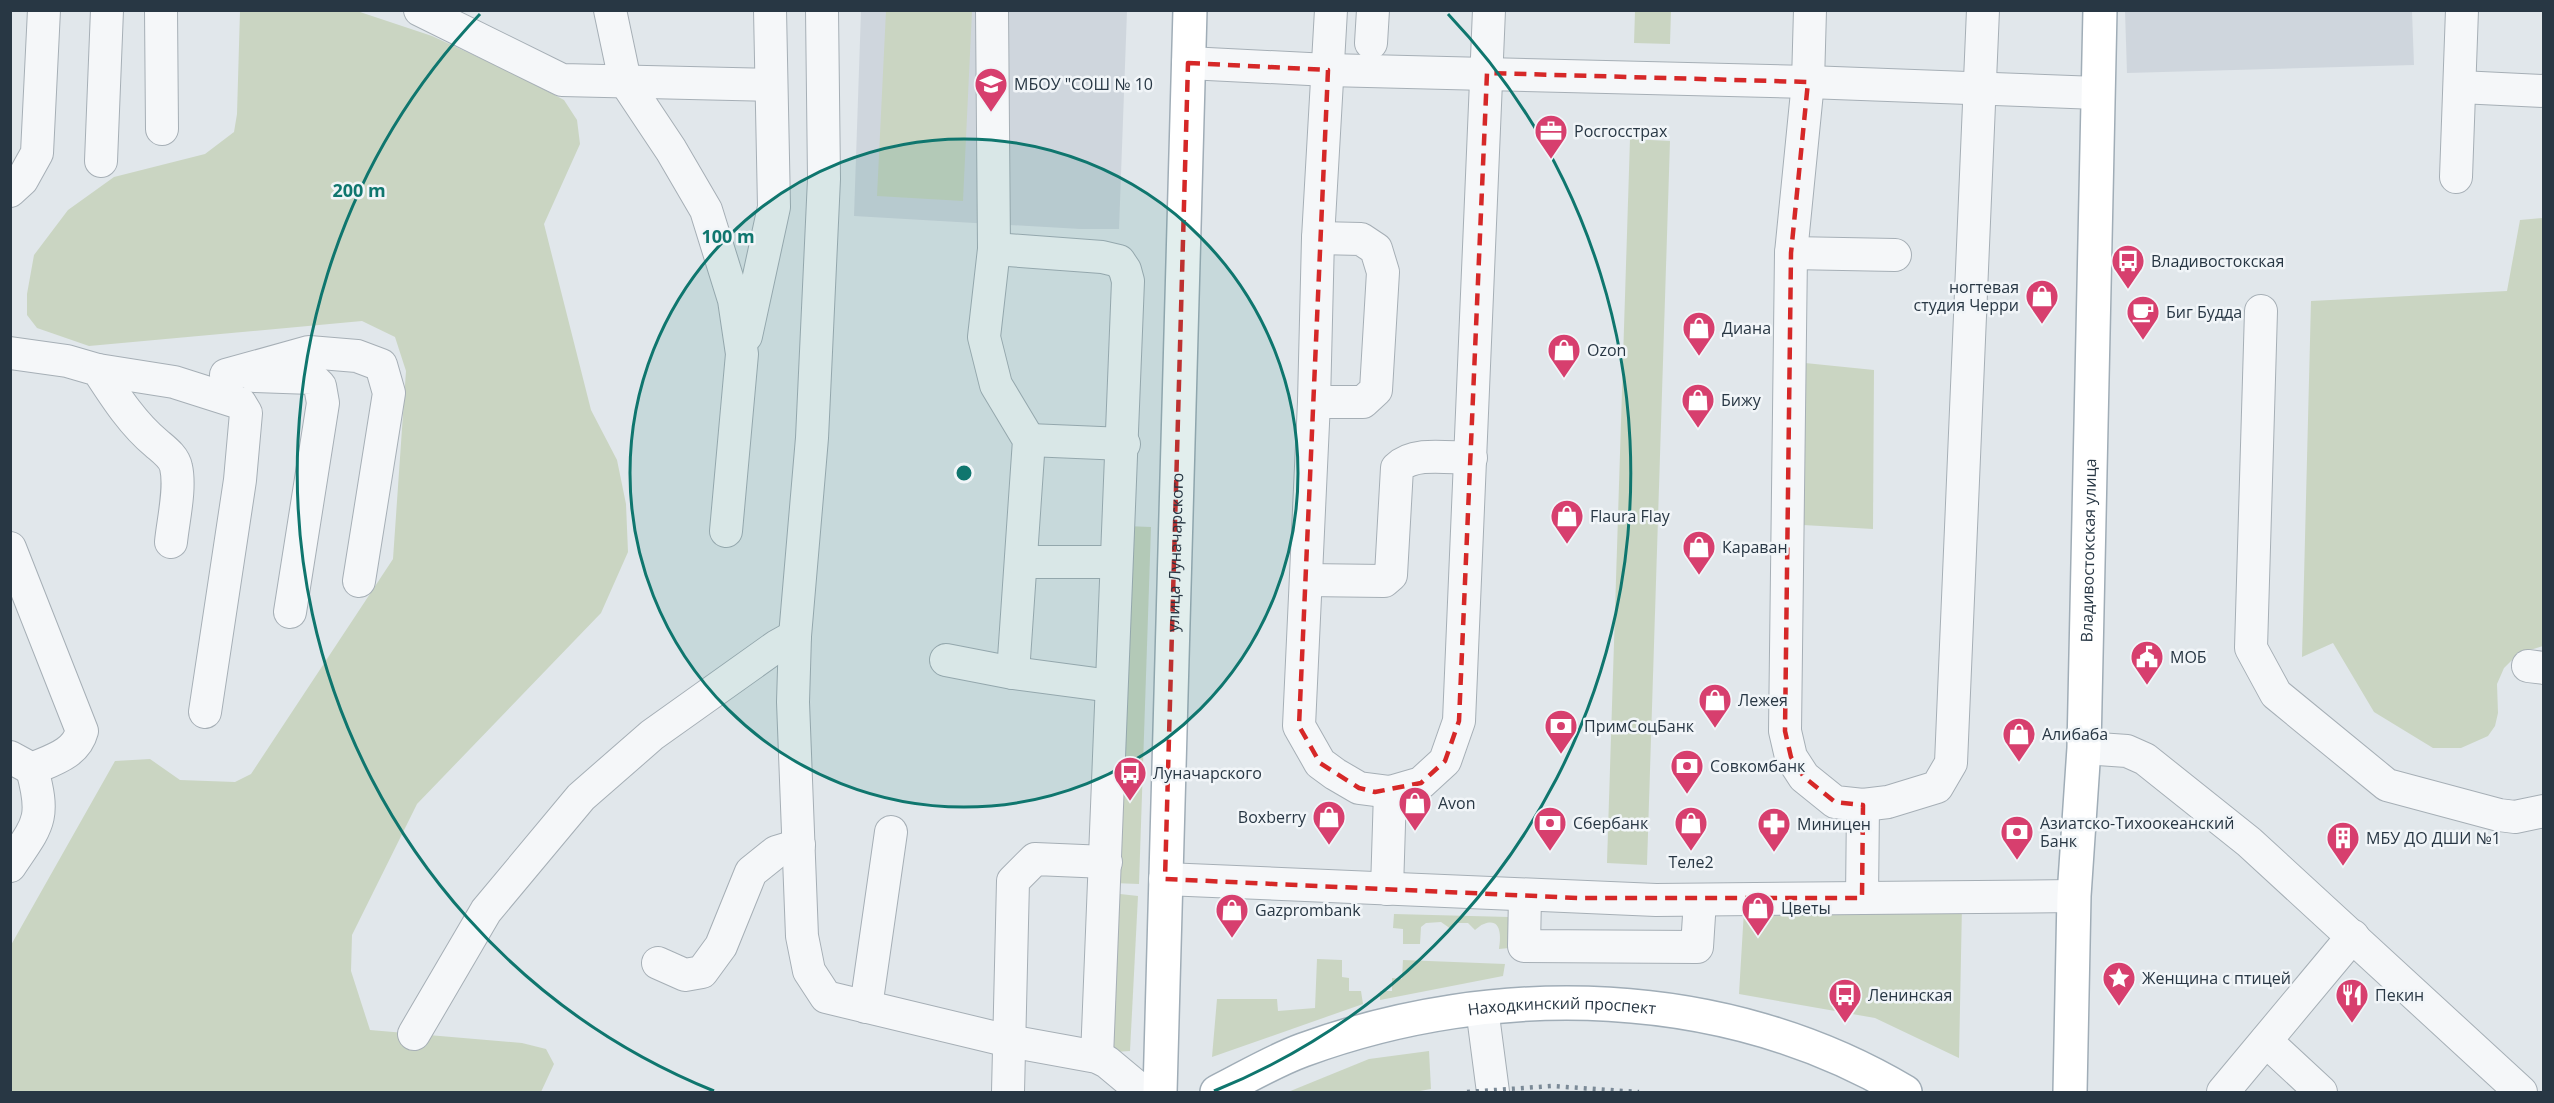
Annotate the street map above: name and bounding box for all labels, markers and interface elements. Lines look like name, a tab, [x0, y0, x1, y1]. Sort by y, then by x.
school or university icon: МБОУ "СОШ № 10	[973, 66, 1009, 113]
place label: МБОУ "СОШ № 10	[1014, 73, 1153, 95]
office icon: Росгосстрах	[1533, 113, 1569, 160]
place label: Росгосстрах	[1574, 120, 1668, 142]
text: 200 m	[332, 178, 386, 202]
text: 100 m	[701, 224, 755, 248]
bus stop icon: Владивостокская	[2110, 243, 2146, 290]
place label: Владивостокская	[2151, 250, 2284, 272]
place label: ногтевая студия Черри	[1914, 276, 2019, 316]
shop icon: ногтевая студия Черри	[2024, 278, 2060, 325]
cafe icon: Биг Будда	[2125, 294, 2161, 341]
place label: Биг Будда	[2166, 301, 2242, 323]
shop icon: Диана	[1681, 310, 1717, 357]
place label: Диана	[1722, 317, 1771, 339]
shop icon: Ozon	[1546, 332, 1582, 379]
place label: Ozon	[1587, 339, 1626, 361]
shop icon: Бижу	[1680, 382, 1716, 429]
place label: Бижу	[1721, 389, 1762, 411]
street label: Владивостокская улица	[2075, 458, 2101, 643]
centre of rings	[954, 463, 974, 483]
street label: улица Луначарского	[1162, 472, 1188, 632]
shop icon: Flaura Flay	[1549, 498, 1585, 545]
place label: Flaura Flay	[1590, 505, 1671, 527]
shop icon: Караван	[1681, 529, 1717, 576]
place label: Караван	[1722, 536, 1788, 558]
public building icon: МОБ	[2129, 639, 2165, 686]
place label: МОБ	[2170, 646, 2207, 668]
shop icon: Лежея	[1697, 682, 1733, 729]
place label: Лежея	[1738, 689, 1788, 711]
bank icon: ПримСоцБанк	[1543, 708, 1579, 755]
place label: ПримСоцБанк	[1584, 715, 1695, 737]
shop icon: Алибаба	[2001, 716, 2037, 763]
place label: Алибаба	[2042, 723, 2108, 745]
bank icon: Совкомбанк	[1669, 748, 1705, 795]
bus stop icon: Луначарского	[1112, 755, 1148, 802]
place label: Совкомбанк	[1710, 755, 1806, 777]
place label: Луначарского	[1153, 762, 1262, 784]
shop icon: Avon	[1397, 785, 1433, 832]
place label: Avon	[1438, 792, 1476, 814]
shop icon: Boxberry	[1311, 799, 1347, 846]
bank icon: Сбербанк	[1532, 805, 1568, 852]
shop icon: Теле2	[1673, 805, 1709, 852]
place label: Boxberry	[1238, 806, 1307, 828]
pharmacy icon: Миницен	[1756, 806, 1792, 853]
place label: Сбербанк	[1573, 812, 1649, 834]
place label: Азиатско-Тихоокеанский Банк	[2040, 812, 2234, 852]
place label: Миницен	[1797, 813, 1871, 835]
bank icon: Азиатско-Тихоокеанский Банк	[1999, 814, 2035, 861]
building icon: МБУ ДО ДШИ №1	[2325, 820, 2361, 867]
place label: МБУ ДО ДШИ №1	[2366, 827, 2501, 849]
place label: Теле2	[1668, 851, 1714, 873]
shop icon: Цветы	[1740, 890, 1776, 937]
shop icon: Gazprombank	[1214, 892, 1250, 939]
place label: Цветы	[1781, 897, 1831, 919]
place label: Gazprombank	[1255, 899, 1361, 921]
place icon: Женщина с птицей	[2101, 960, 2137, 1007]
place label: Женщина с птицей	[2142, 967, 2291, 989]
bus stop icon: Ленинская	[1827, 977, 1863, 1024]
restaurant icon: Пекин	[2334, 977, 2370, 1024]
place label: Ленинская	[1868, 984, 1952, 1006]
place label: Пекин	[2375, 984, 2424, 1006]
street label: Находкинский проспект	[1466, 992, 1658, 1020]

